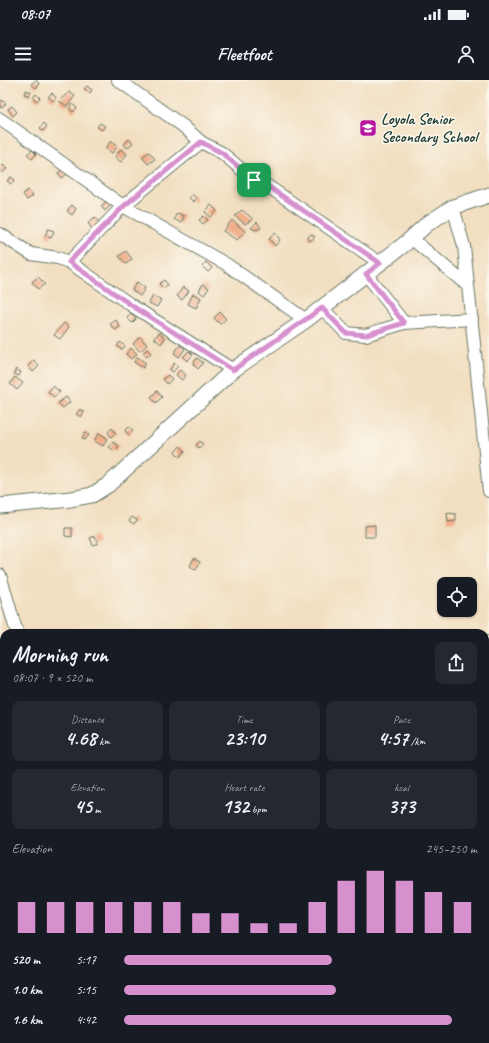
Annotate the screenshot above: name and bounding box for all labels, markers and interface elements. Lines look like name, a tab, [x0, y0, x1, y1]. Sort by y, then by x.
text: 08:07	[20, 5, 50, 24]
icon: menu	[12, 43, 34, 65]
text: Fleetfoot	[217, 43, 272, 65]
icon: person	[455, 43, 477, 65]
place label: Loyola Senior Secondary School	[381, 109, 480, 147]
school or university icon: Loyola Senior Secondary School	[358, 118, 378, 138]
pin	[237, 163, 271, 197]
icon: arrive	[243, 169, 265, 191]
map controls	[437, 577, 477, 617]
button: locate	[437, 577, 477, 617]
text: Morning run	[12, 641, 108, 669]
button: share	[435, 642, 477, 684]
text: 08:07 · 9 × 520 m	[12, 670, 93, 686]
text: Distance	[71, 712, 104, 726]
text: Time	[236, 712, 253, 726]
text: Pace	[393, 712, 410, 726]
text: 4.68	[65, 726, 96, 751]
text: 23:10	[225, 726, 264, 751]
text: 4:57	[378, 726, 408, 751]
text: km	[96, 734, 110, 748]
text: /km	[408, 734, 425, 748]
text: Elevation	[71, 780, 104, 794]
text: Heart rate	[224, 780, 265, 794]
text: kcal	[394, 780, 409, 794]
text: 45	[74, 794, 92, 819]
text: 132	[222, 794, 249, 819]
text: 373	[388, 794, 415, 819]
text: m	[92, 802, 101, 816]
text: bpm	[249, 802, 267, 816]
text: Elevation	[12, 841, 52, 857]
text: 245–250 m	[426, 841, 477, 857]
text: 520 m	[12, 952, 40, 968]
text: 5:17	[76, 952, 96, 968]
text: 1.0 km	[12, 982, 42, 998]
text: 5:15	[76, 982, 96, 998]
text: 1.6 km	[12, 1012, 43, 1028]
text: 4:42	[76, 1012, 96, 1028]

